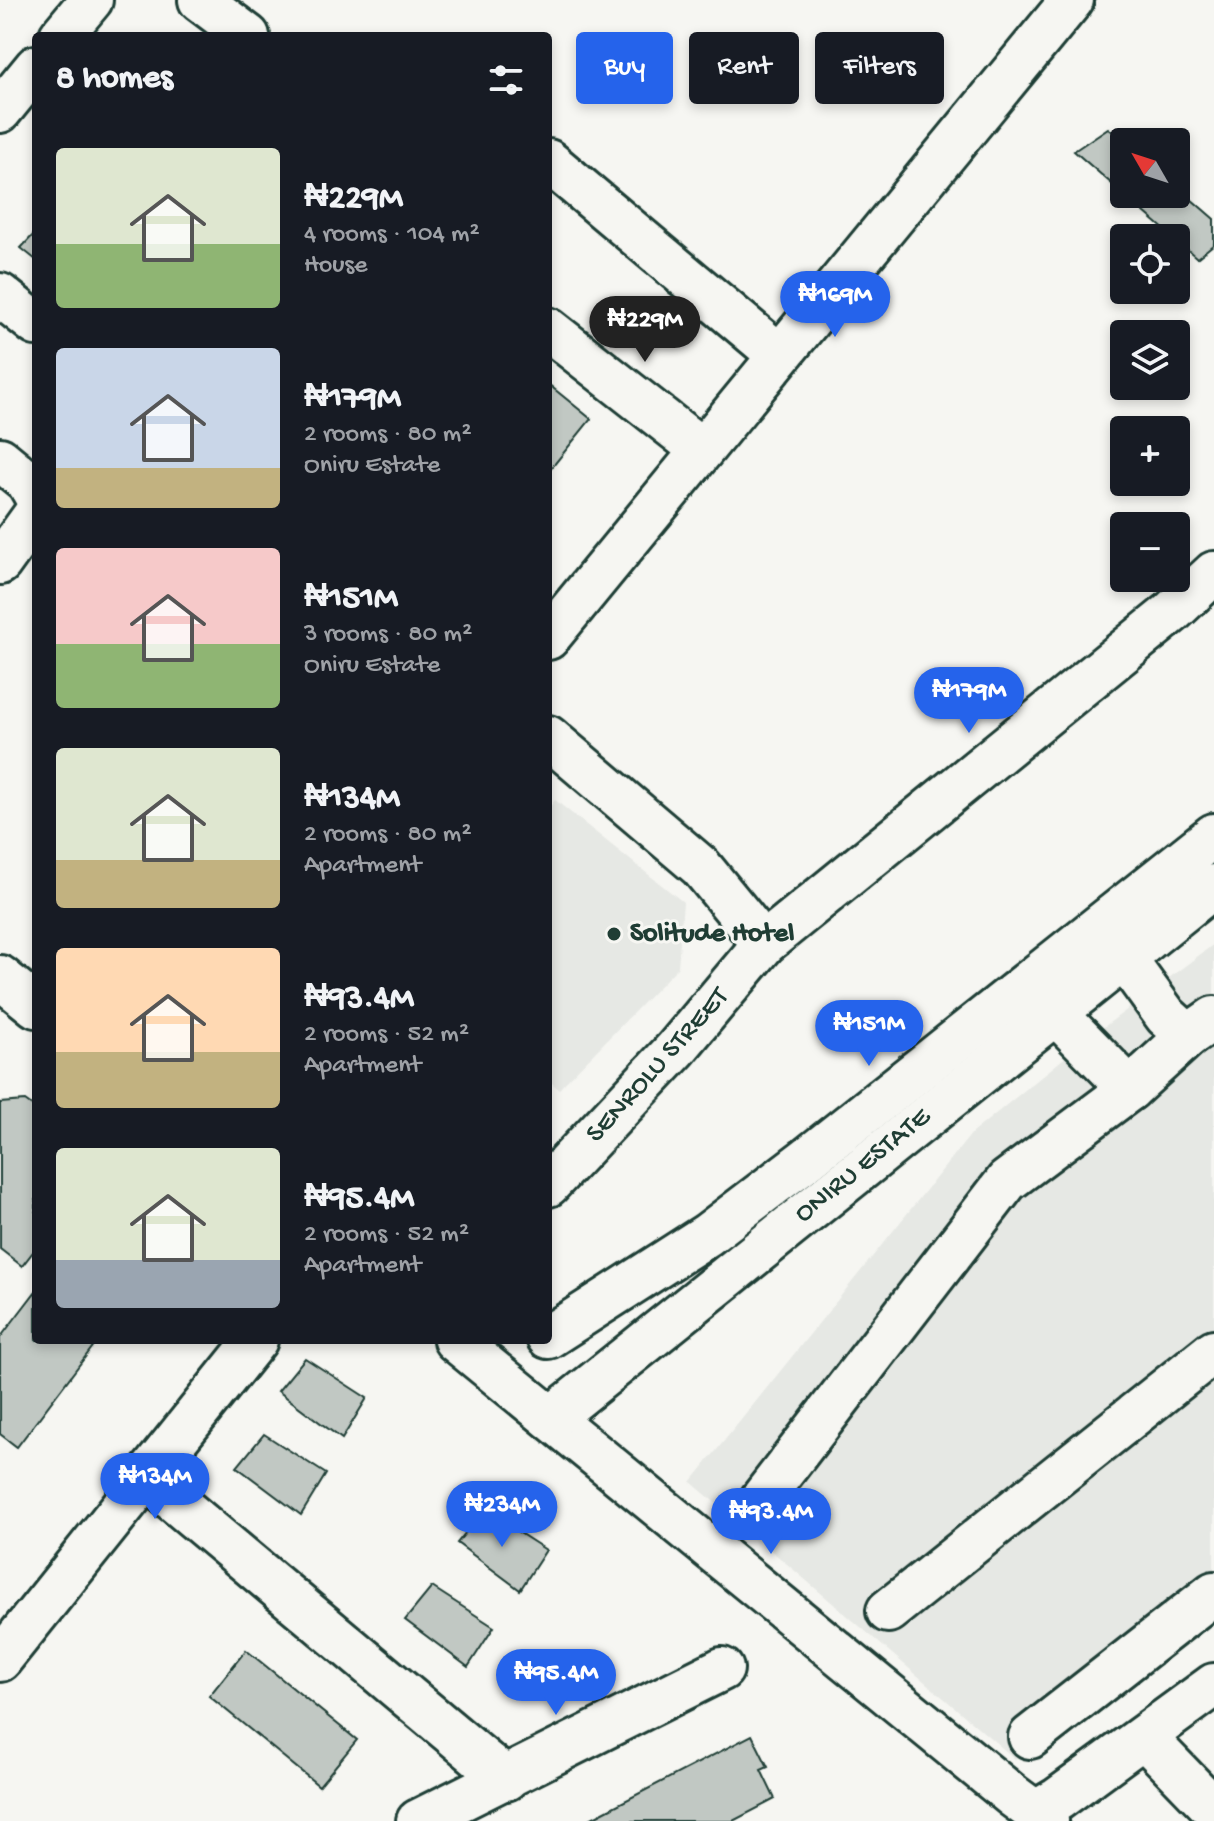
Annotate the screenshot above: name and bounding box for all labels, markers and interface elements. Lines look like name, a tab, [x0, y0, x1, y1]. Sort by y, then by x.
chip: Buy	[576, 32, 673, 104]
chip: Rent	[689, 32, 799, 104]
chip: Filters	[815, 32, 944, 104]
icon: filters	[484, 58, 528, 102]
text: 8 homes	[56, 60, 173, 100]
north arrow	[1110, 128, 1190, 208]
map controls	[1110, 128, 1190, 592]
icon: home	[120, 180, 216, 276]
text: ₦229M	[304, 180, 403, 220]
text: 4 rooms · 104 m²	[304, 220, 480, 251]
button: locate	[1110, 224, 1190, 304]
text: House	[304, 251, 368, 282]
pin: ₦169M	[779, 271, 891, 339]
text: ₦169M	[798, 281, 872, 312]
pin: ₦229M	[589, 296, 701, 364]
text: ₦229M	[607, 306, 683, 337]
button: layers	[1110, 320, 1190, 400]
icon: home	[120, 380, 216, 476]
text: ₦179M	[304, 380, 401, 420]
button: +	[1110, 416, 1190, 496]
text: 2 rooms · 80 m²	[304, 420, 472, 451]
text: Oniru Estate	[304, 451, 440, 482]
button: −	[1110, 512, 1190, 592]
icon: home	[120, 580, 216, 676]
text: ₦151M	[304, 580, 397, 620]
text: 3 rooms · 80 m²	[304, 620, 472, 651]
text: Oniru Estate	[304, 651, 440, 682]
pin: ₦179M	[913, 667, 1025, 735]
text: ₦179M	[932, 677, 1006, 708]
icon: home	[120, 780, 216, 876]
text: ₦134M	[304, 780, 400, 820]
text: 2 rooms · 80 m²	[304, 820, 472, 851]
text: Apartment	[304, 851, 421, 882]
place label: Solitude Hotel	[630, 918, 794, 951]
marker: Solitude Hotel	[605, 925, 623, 943]
icon: home	[120, 980, 216, 1076]
text: ₦93.4M	[304, 980, 414, 1020]
street label: SENROLU STREET	[580, 981, 737, 1150]
pin: ₦151M	[813, 1000, 925, 1068]
text: ₦151M	[833, 1010, 905, 1041]
text: 2 rooms · 52 m²	[304, 1020, 469, 1051]
text: Apartment	[304, 1051, 421, 1082]
street label: ONIRU ESTATE	[788, 1100, 939, 1231]
icon: home	[120, 1180, 216, 1276]
text: ₦95.4M	[304, 1180, 414, 1220]
text: 2 rooms · 52 m²	[304, 1220, 469, 1251]
text: Apartment	[304, 1251, 421, 1282]
pin: ₦134M	[99, 1453, 211, 1521]
text: ₦134M	[118, 1463, 192, 1494]
pin: ₦234M	[446, 1481, 558, 1549]
pin: ₦93.4M	[706, 1488, 836, 1556]
text: ₦234M	[464, 1491, 540, 1522]
text: ₦93.4M	[729, 1498, 813, 1529]
pin: ₦95.4M	[491, 1649, 621, 1717]
text: ₦95.4M	[514, 1659, 598, 1690]

